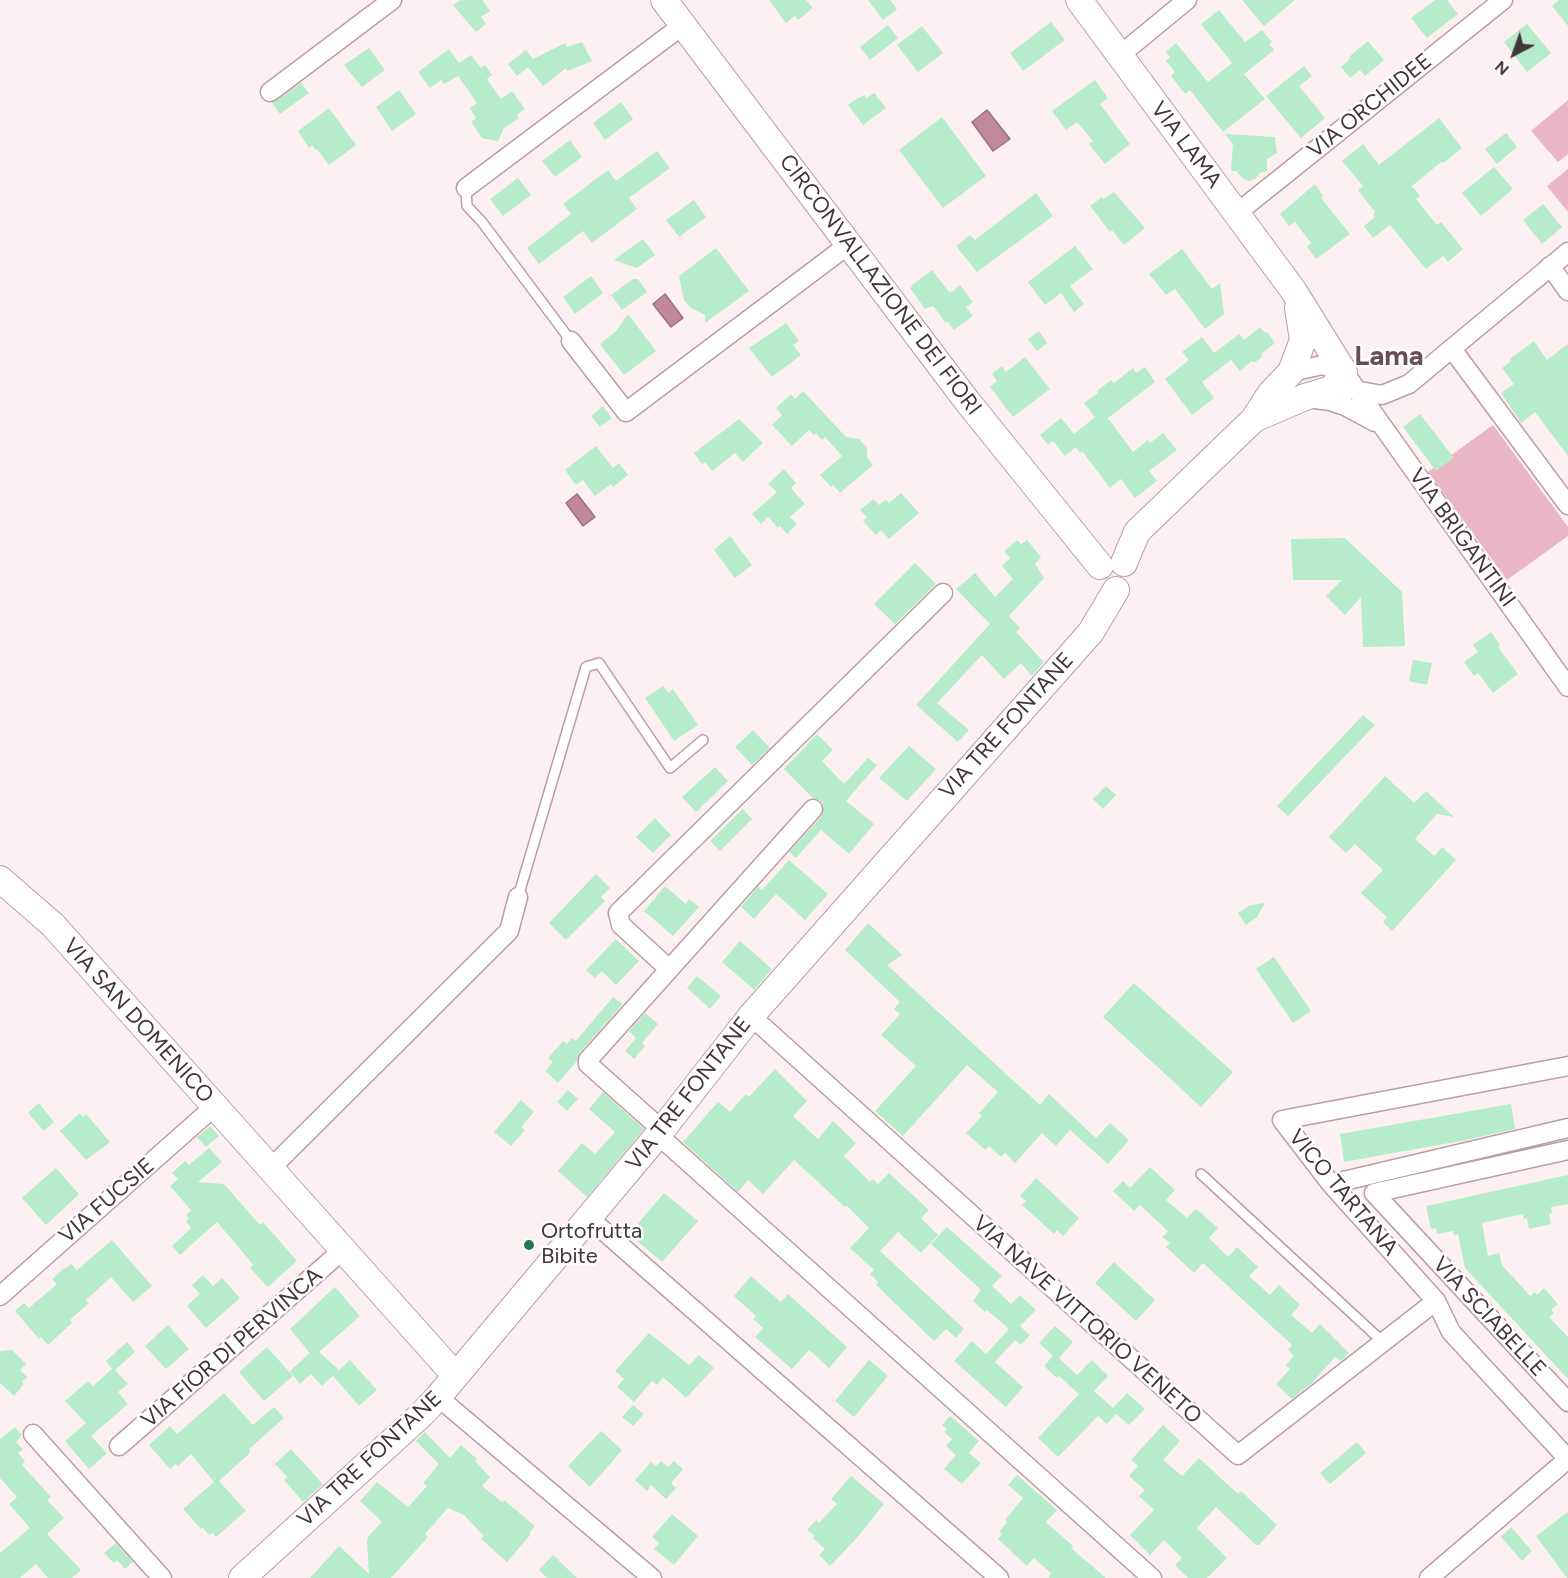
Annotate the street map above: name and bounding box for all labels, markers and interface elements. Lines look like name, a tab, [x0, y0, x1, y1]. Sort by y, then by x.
north arrow	[1484, 24, 1544, 84]
street label: VIA ORCHIDEE	[1303, 48, 1437, 164]
text: N	[1491, 57, 1513, 79]
street label: VIA LAMA	[1145, 97, 1227, 193]
street label: CIRCONVALLAZIONE DEI FIORI	[773, 150, 987, 420]
district label: Lama	[1354, 340, 1424, 374]
street label: VIA BRIGANTINI	[1403, 464, 1521, 612]
street label: VIA TRE FONTANE	[934, 647, 1080, 805]
street label: VIA SAN DOMENICO	[57, 933, 219, 1109]
street label: VIA TRE FONTANE	[621, 1012, 757, 1176]
street label: VICO TARTANA	[1283, 1125, 1403, 1261]
street label: VIA FUCSIE	[54, 1153, 160, 1249]
street label: VIA NAVE VITTORIO VENETO	[967, 1210, 1207, 1430]
place label: Ortofrutta Bibite	[541, 1219, 642, 1270]
marker: Ortofrutta Bibite	[522, 1238, 536, 1252]
street label: VIA SCIABELLE	[1427, 1252, 1551, 1382]
street label: VIA FIOR DI PERVINCA	[136, 1262, 328, 1434]
street label: VIA TRE FONTANE	[292, 1385, 448, 1533]

